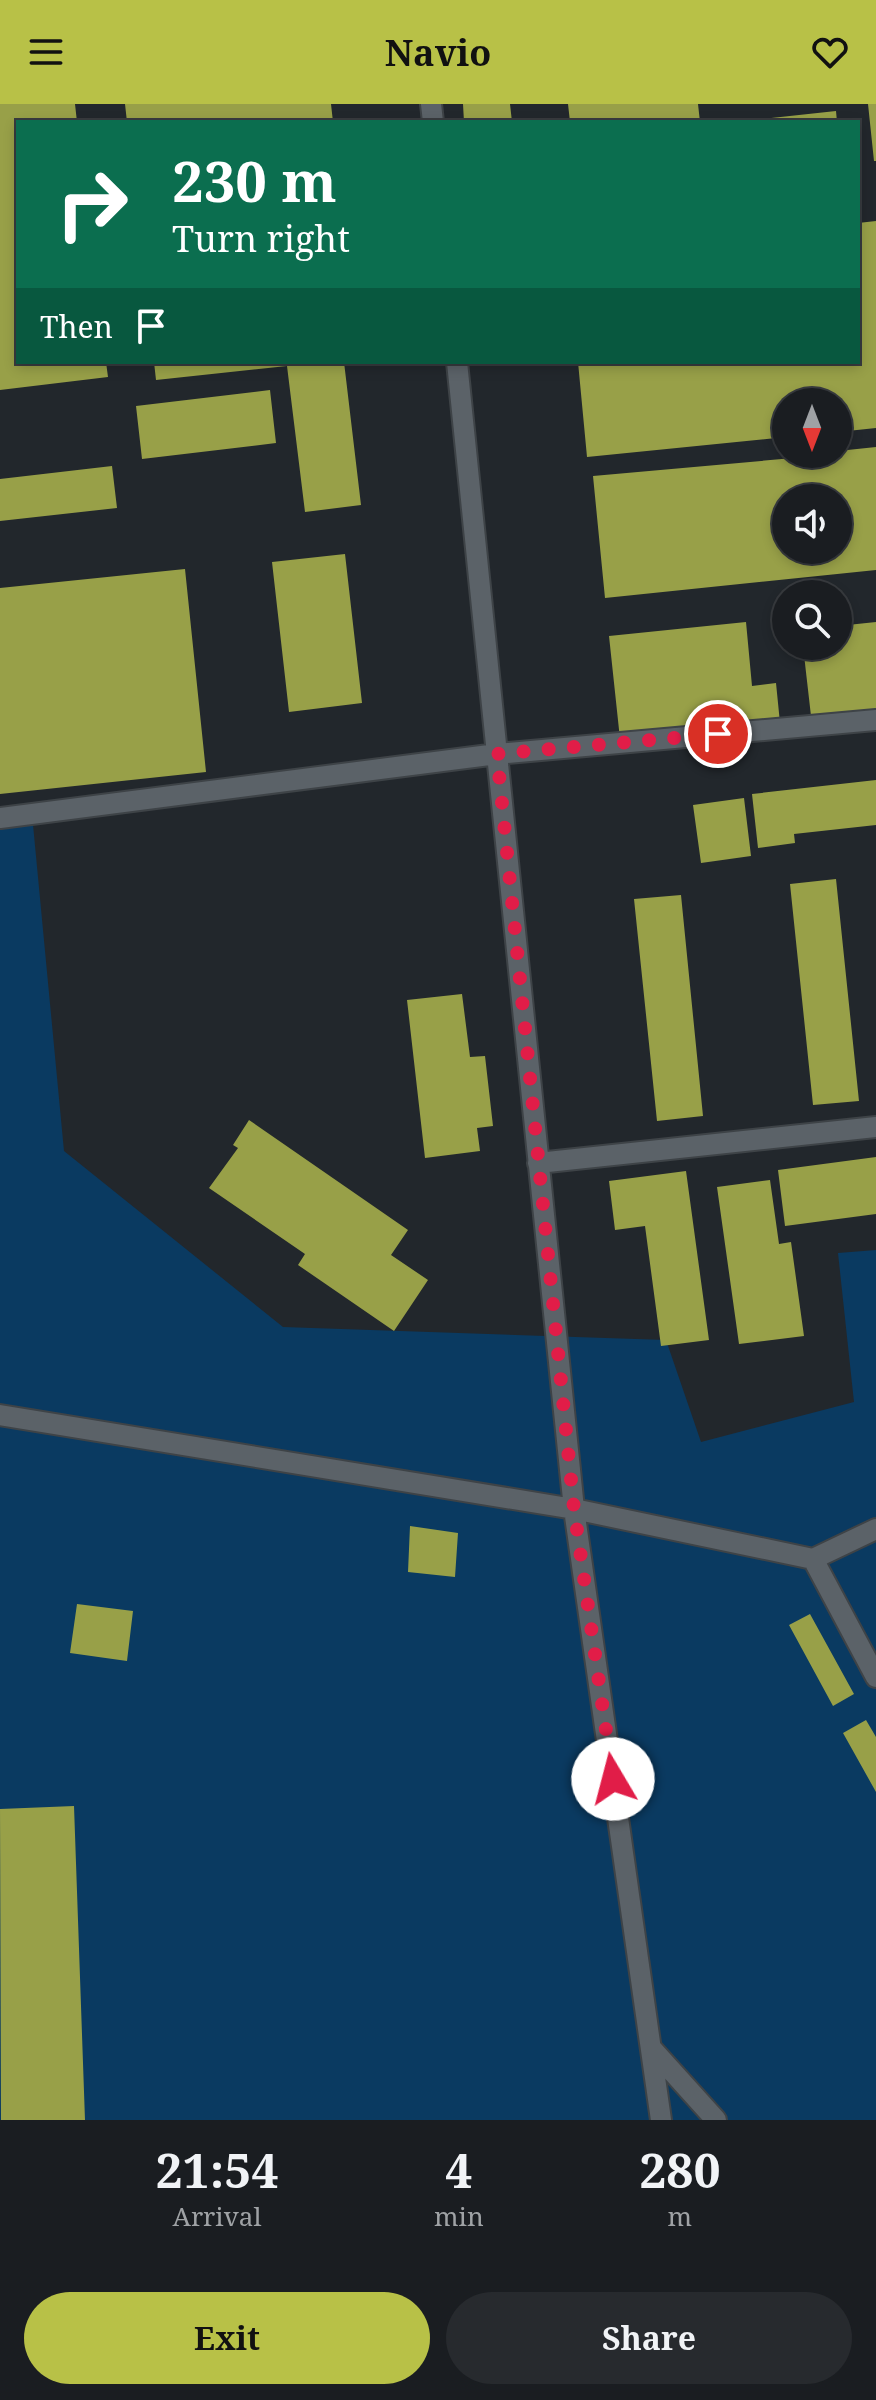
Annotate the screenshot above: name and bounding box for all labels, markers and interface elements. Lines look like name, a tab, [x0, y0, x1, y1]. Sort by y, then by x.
text: Navio	[385, 28, 491, 77]
icon: menu	[24, 30, 68, 74]
icon: heart	[808, 30, 852, 74]
text: 230 m	[172, 142, 337, 218]
icon: right	[40, 152, 144, 256]
text: Turn right	[172, 214, 350, 263]
icon: arrive	[129, 304, 173, 348]
text: Then	[40, 306, 113, 347]
north arrow	[772, 388, 852, 468]
map controls	[772, 388, 852, 660]
button: sound	[772, 484, 852, 564]
button: search	[772, 580, 852, 660]
pin	[684, 700, 752, 768]
icon: arrive	[696, 712, 740, 756]
position arrow	[571, 1737, 655, 1821]
text: 21:54	[155, 2137, 279, 2202]
text: 4	[445, 2137, 472, 2202]
text: 280	[639, 2137, 721, 2202]
text: Arrival	[173, 2198, 261, 2234]
text: min	[434, 2198, 484, 2234]
text: m	[668, 2198, 692, 2234]
button: Exit	[24, 2292, 430, 2384]
button: Share	[446, 2292, 852, 2384]

